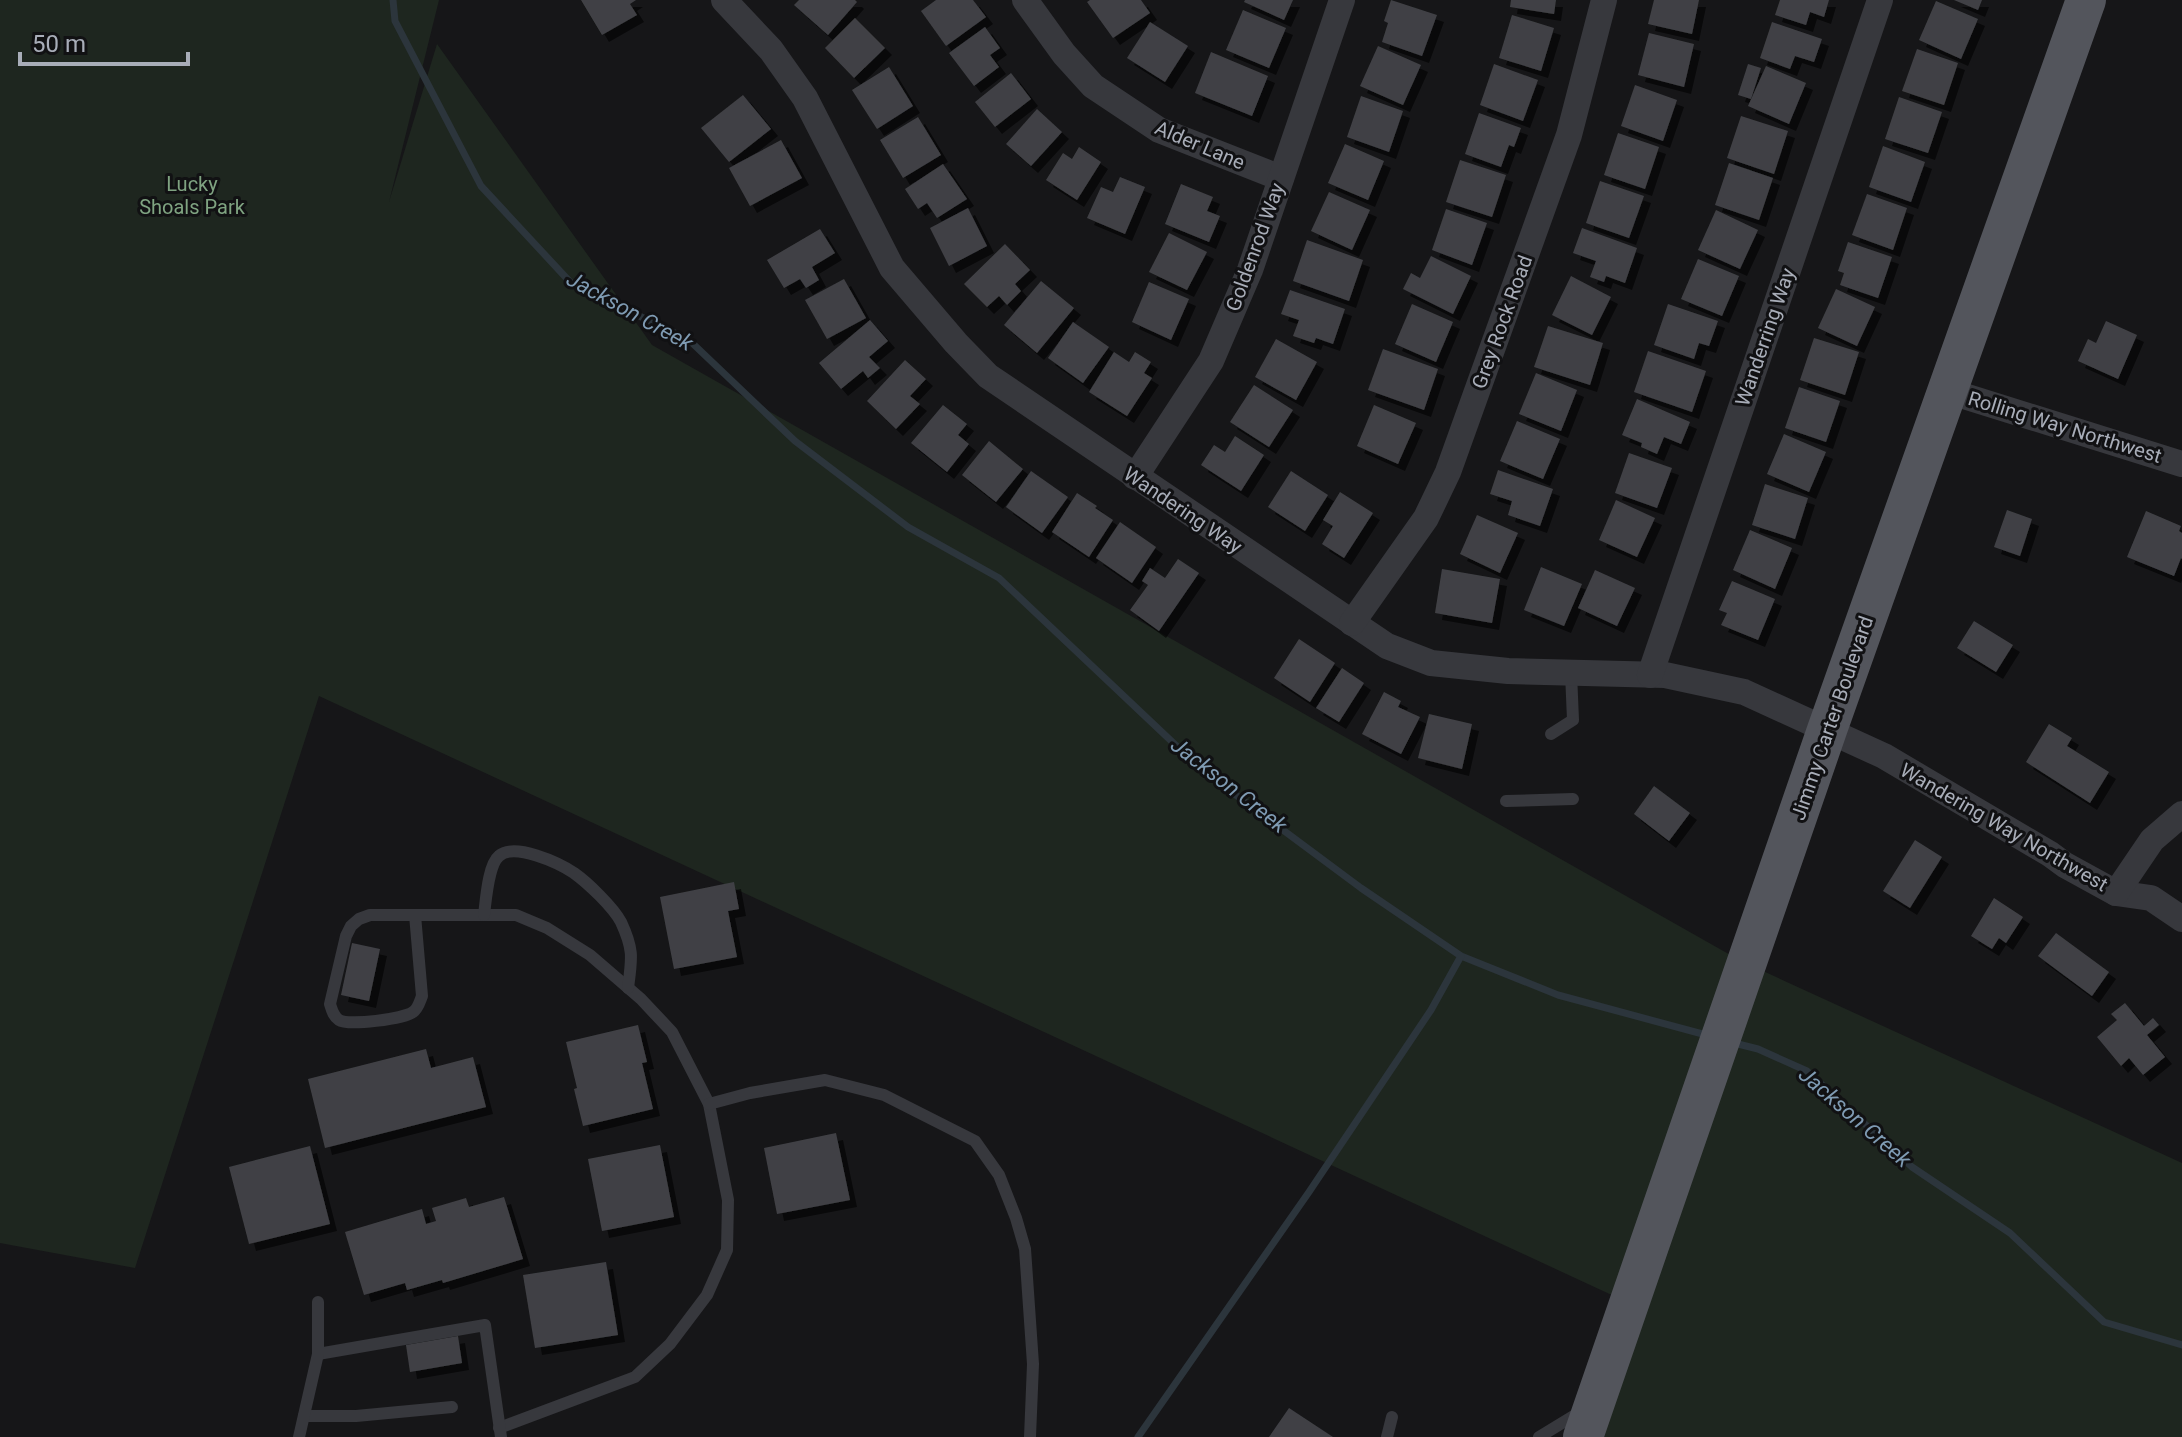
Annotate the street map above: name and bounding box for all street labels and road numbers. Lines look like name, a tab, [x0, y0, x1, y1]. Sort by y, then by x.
street label: Alder Lane	[1152, 115, 1248, 175]
street label: Goldenrod Way	[1221, 179, 1289, 314]
street label: Grey Rock Road	[1467, 252, 1537, 392]
street label: Wanderring Way	[1730, 264, 1800, 409]
street label: Rolling Way Northwest	[1965, 386, 2165, 468]
street label: Wandering Way	[1119, 462, 1247, 559]
street label: Jimmy Carter Boulevard	[1786, 613, 1878, 823]
street label: Wandering Way Northwest	[1896, 758, 2112, 896]

